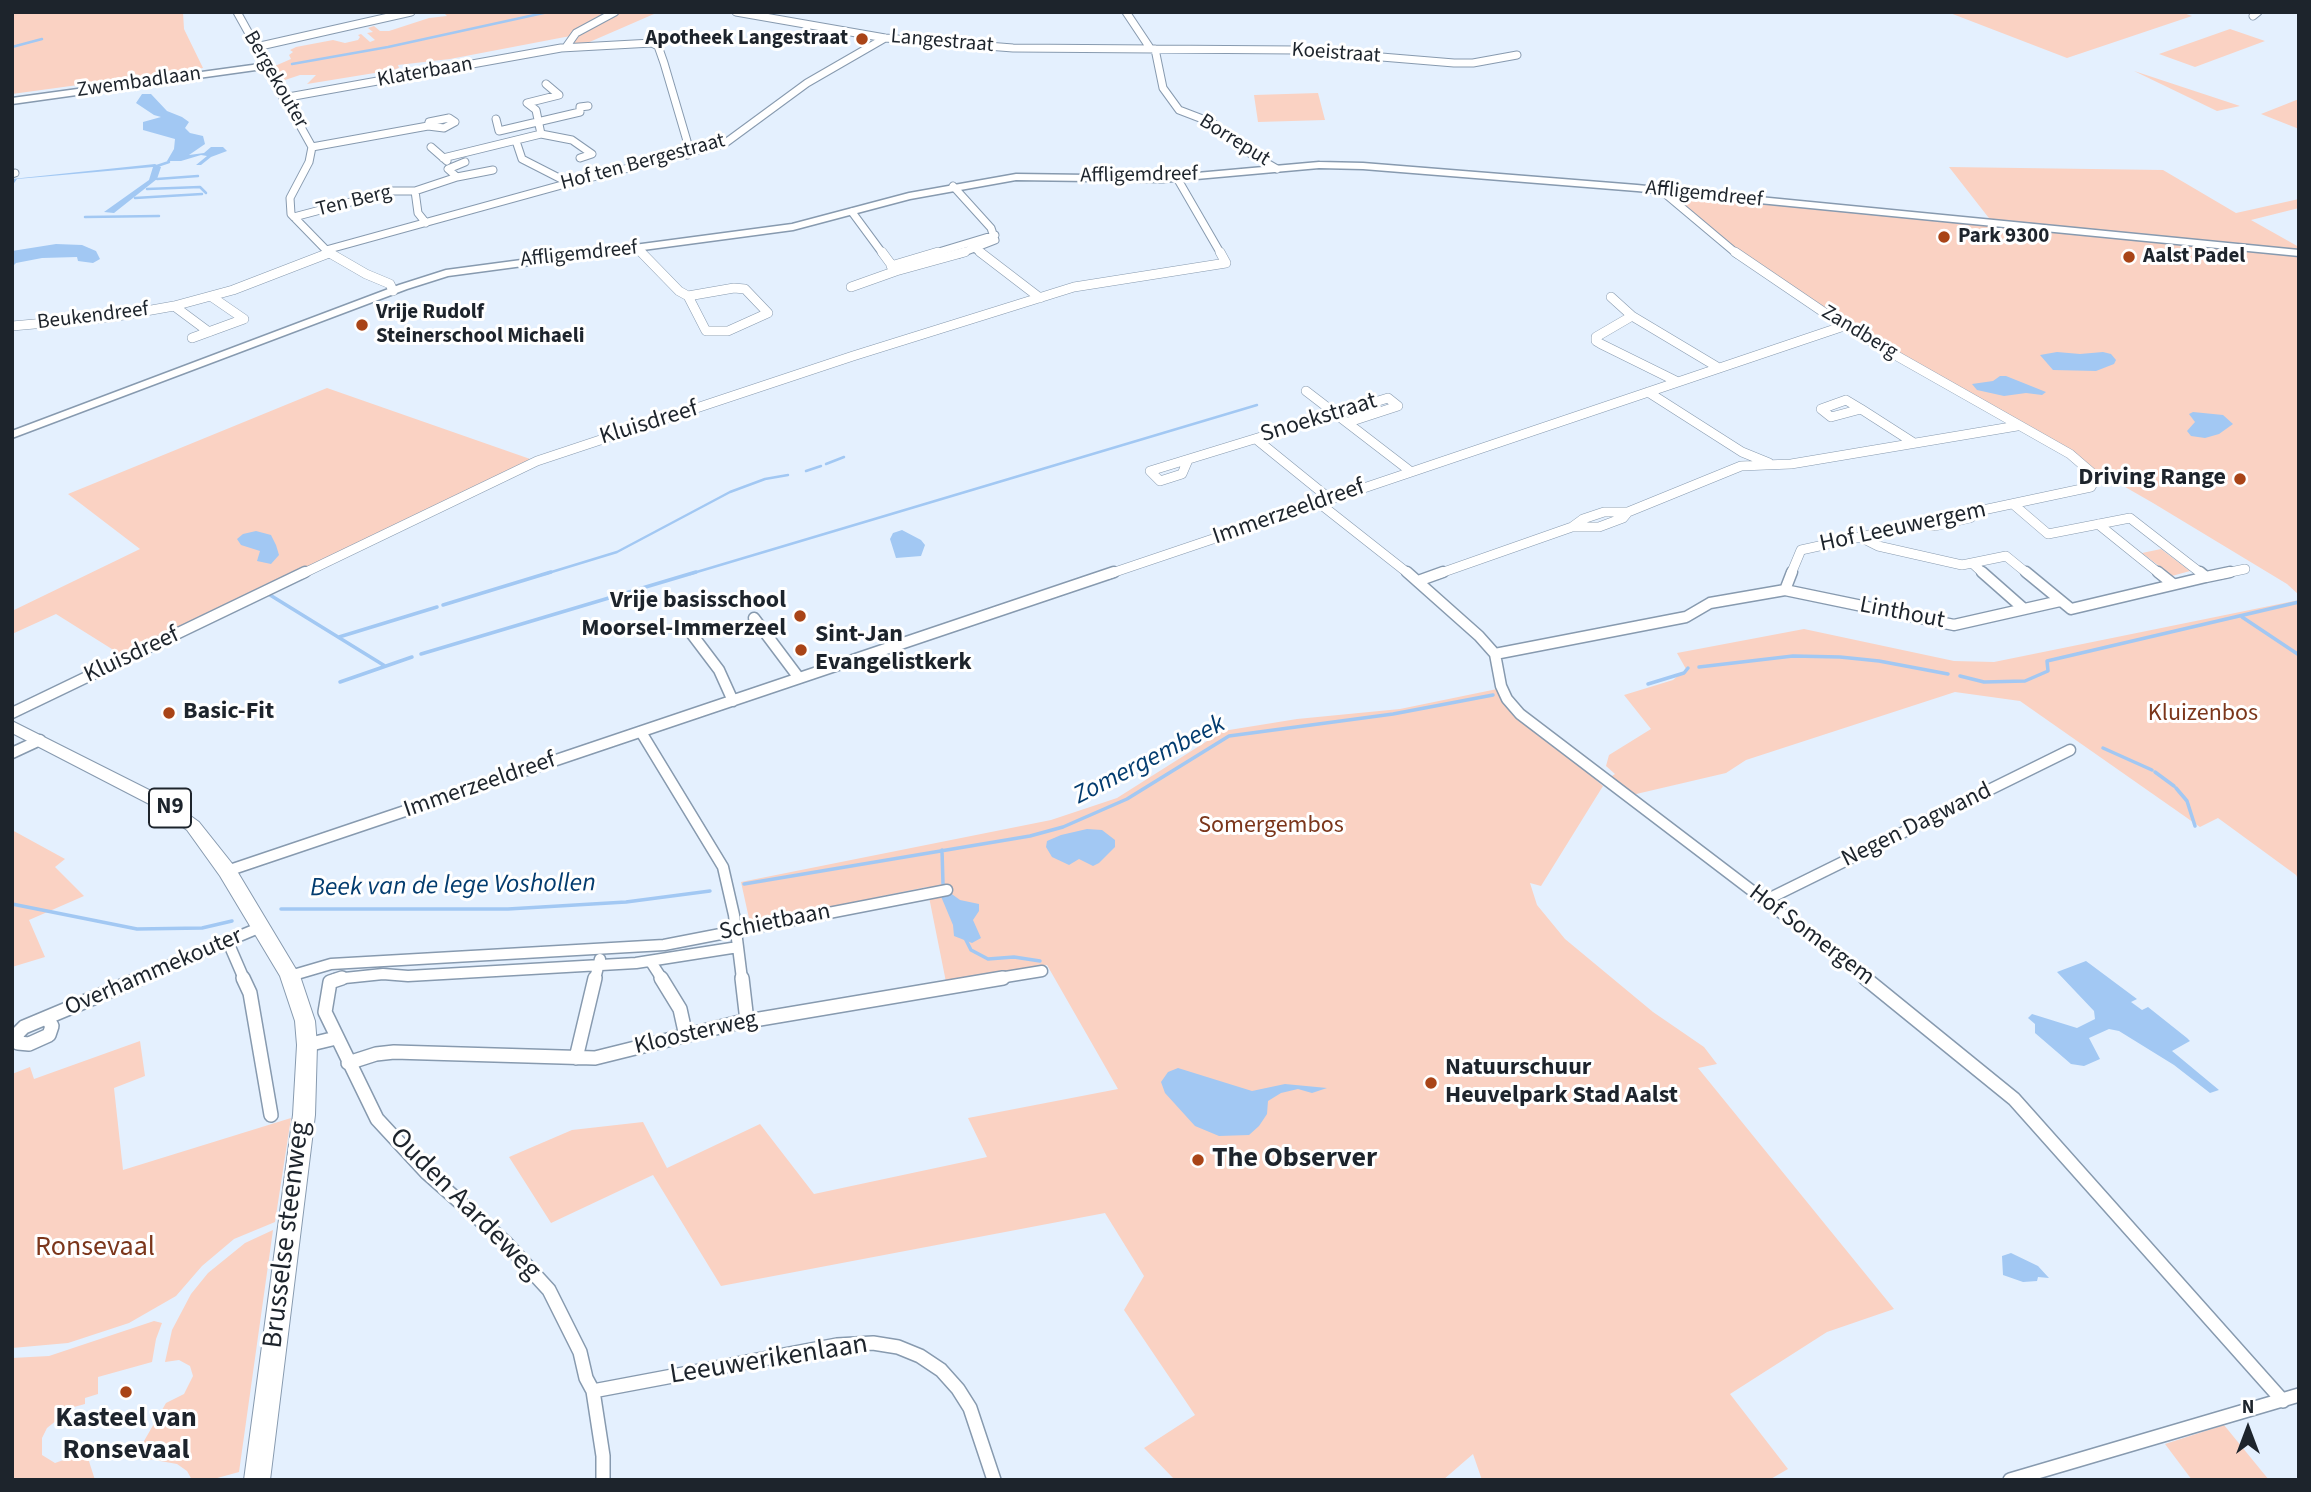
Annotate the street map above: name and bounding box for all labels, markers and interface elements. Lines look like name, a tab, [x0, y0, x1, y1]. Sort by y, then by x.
street label: Langestraat	[889, 25, 995, 59]
place label: Apotheek Langestraat	[645, 26, 848, 52]
street label: Bergekouter	[237, 27, 313, 133]
marker: Apotheek Langestraat	[854, 31, 870, 47]
street label: Koeistraat	[1291, 38, 1381, 70]
street label: Klaterbaan	[375, 52, 475, 94]
street label: Zwembadlaan	[75, 62, 203, 104]
street label: Borreput	[1194, 109, 1274, 173]
street label: Hof ten Bergestraat	[558, 129, 728, 197]
street label: Affligemdreef	[1080, 162, 1198, 190]
street label: Affligemdreef	[1644, 176, 1764, 214]
street label: Ten Berg	[314, 181, 394, 223]
place label: Park 9300	[1958, 224, 2049, 250]
marker: Park 9300	[1936, 229, 1952, 245]
street label: Affligemdreef	[519, 236, 639, 274]
place label: Aalst Padel	[2143, 244, 2245, 270]
marker: Aalst Padel	[2121, 249, 2137, 265]
street label: Beukendreef	[36, 298, 150, 336]
place label: Vrije Rudolf Steinerschool Michaeli	[376, 300, 584, 350]
street label: Zandberg	[1816, 300, 1902, 366]
marker: Vrije Rudolf Steinerschool Michaeli	[354, 317, 370, 333]
street label: Snoekstraat	[1257, 388, 1381, 450]
street label: Kluisdreef	[596, 395, 702, 453]
place label: Driving Range	[2078, 465, 2226, 493]
marker: Driving Range	[2232, 471, 2248, 487]
street label: Immerzeeldreef	[1209, 474, 1369, 552]
street label: Hof Leeuwergem	[1817, 496, 1989, 560]
place label: Vrije basisschool Moorsel-Immerzeel	[581, 588, 786, 644]
street label: Linthout	[1857, 592, 1947, 636]
marker: Vrije basisschool Moorsel-Immerzeel	[792, 608, 808, 624]
street label: Kluisdreef	[80, 622, 184, 690]
place label: Sint-Jan Evangelistkerk	[815, 622, 972, 678]
marker: Sint-Jan Evangelistkerk	[793, 642, 809, 658]
place label: Basic-Fit	[183, 699, 274, 727]
park label: Kluizenbos	[2148, 701, 2258, 729]
marker: Basic-Fit	[161, 705, 177, 721]
water label: Zomergembeek	[1069, 709, 1231, 813]
street label: Immerzeeldreef	[400, 747, 560, 825]
street label: Negen Dagwand	[1837, 777, 1997, 875]
road number: N9	[149, 788, 191, 828]
park label: Somergembos	[1198, 813, 1344, 841]
water label: Beek van de lege Voshollen	[310, 869, 596, 905]
street label: Hof Somergem	[1743, 879, 1879, 993]
street label: Schietbaan	[717, 898, 833, 948]
street label: Overhammekouter	[61, 923, 247, 1023]
street label: Kloosterweg	[632, 1006, 760, 1062]
place label: Natuurschuur Heuvelpark Stad Aalst	[1445, 1055, 1678, 1111]
marker: Natuurschuur Heuvelpark Stad Aalst	[1423, 1075, 1439, 1091]
street label: Brusselse steenweg	[257, 1120, 319, 1350]
street label: Ouden Aardeweg	[381, 1122, 547, 1288]
place label: The Observer	[1212, 1143, 1377, 1177]
marker: The Observer	[1190, 1152, 1206, 1168]
park label: Ronsevaal	[35, 1232, 155, 1266]
street label: Leeuwerikenlaan	[668, 1329, 870, 1393]
marker: Kasteel van Ronsevaal	[118, 1384, 134, 1400]
north arrow	[2213, 1394, 2283, 1464]
text: N	[2242, 1394, 2254, 1421]
place label: Kasteel van Ronsevaal	[55, 1403, 197, 1469]

